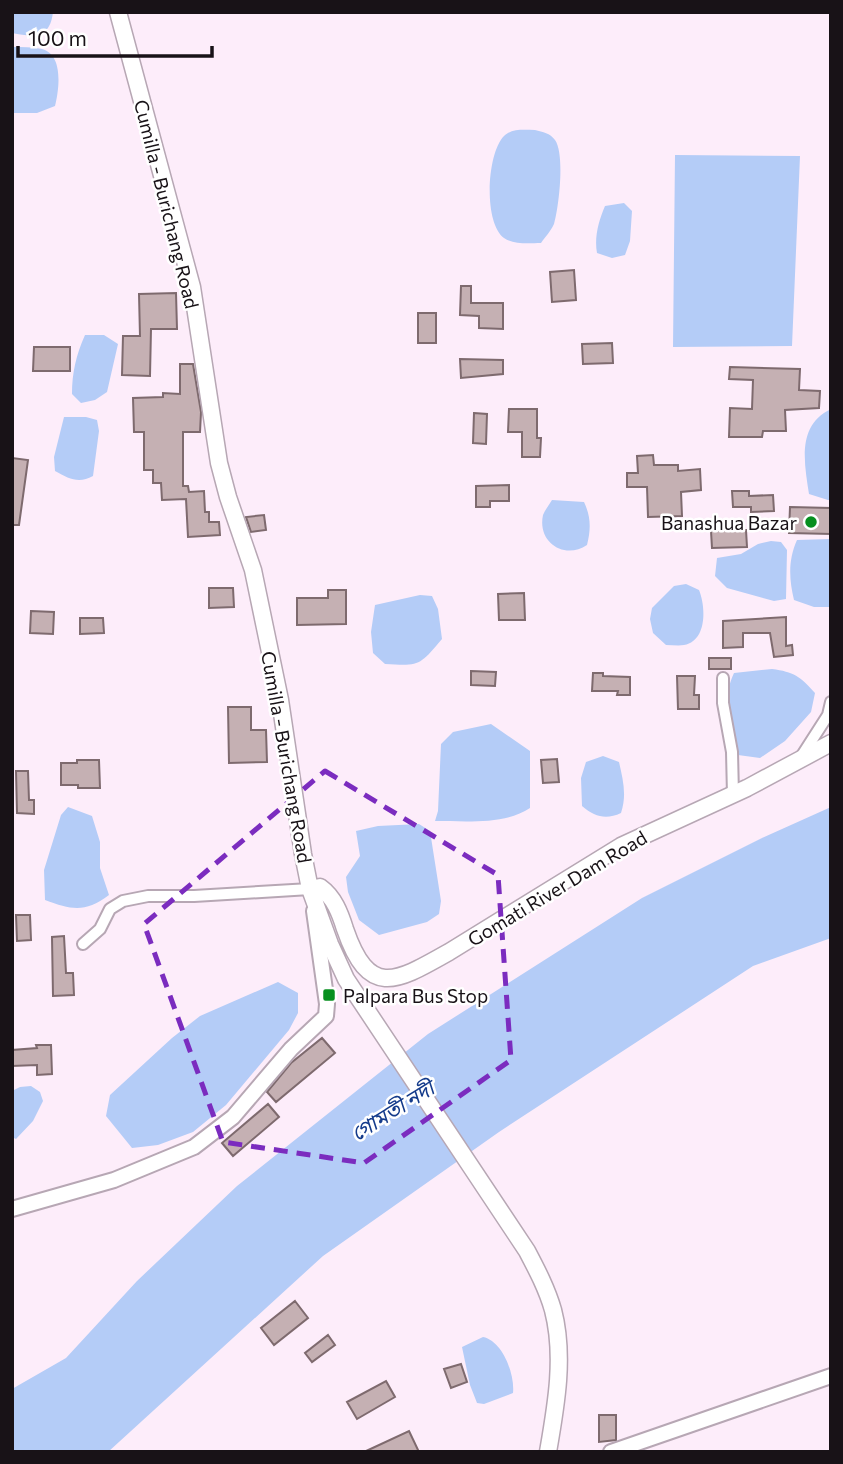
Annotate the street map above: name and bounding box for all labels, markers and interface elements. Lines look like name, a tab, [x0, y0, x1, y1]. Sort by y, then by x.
scale bar	[18, 14, 212, 58]
text: 100 m	[28, 25, 87, 50]
street label: Cumilla - Burichang Road	[130, 97, 204, 311]
place label: Banashua Bazar	[661, 511, 797, 534]
marker: Banashua Bazar	[803, 514, 819, 530]
street label: Cumilla - Burichang Road	[257, 649, 317, 865]
street label: Gomati River Dam Road	[463, 825, 651, 951]
place label: Palpara Bus Stop	[343, 984, 488, 1007]
marker: Palpara Bus Stop	[321, 987, 337, 1003]
water label: গোমতী নদী	[346, 1072, 442, 1145]

